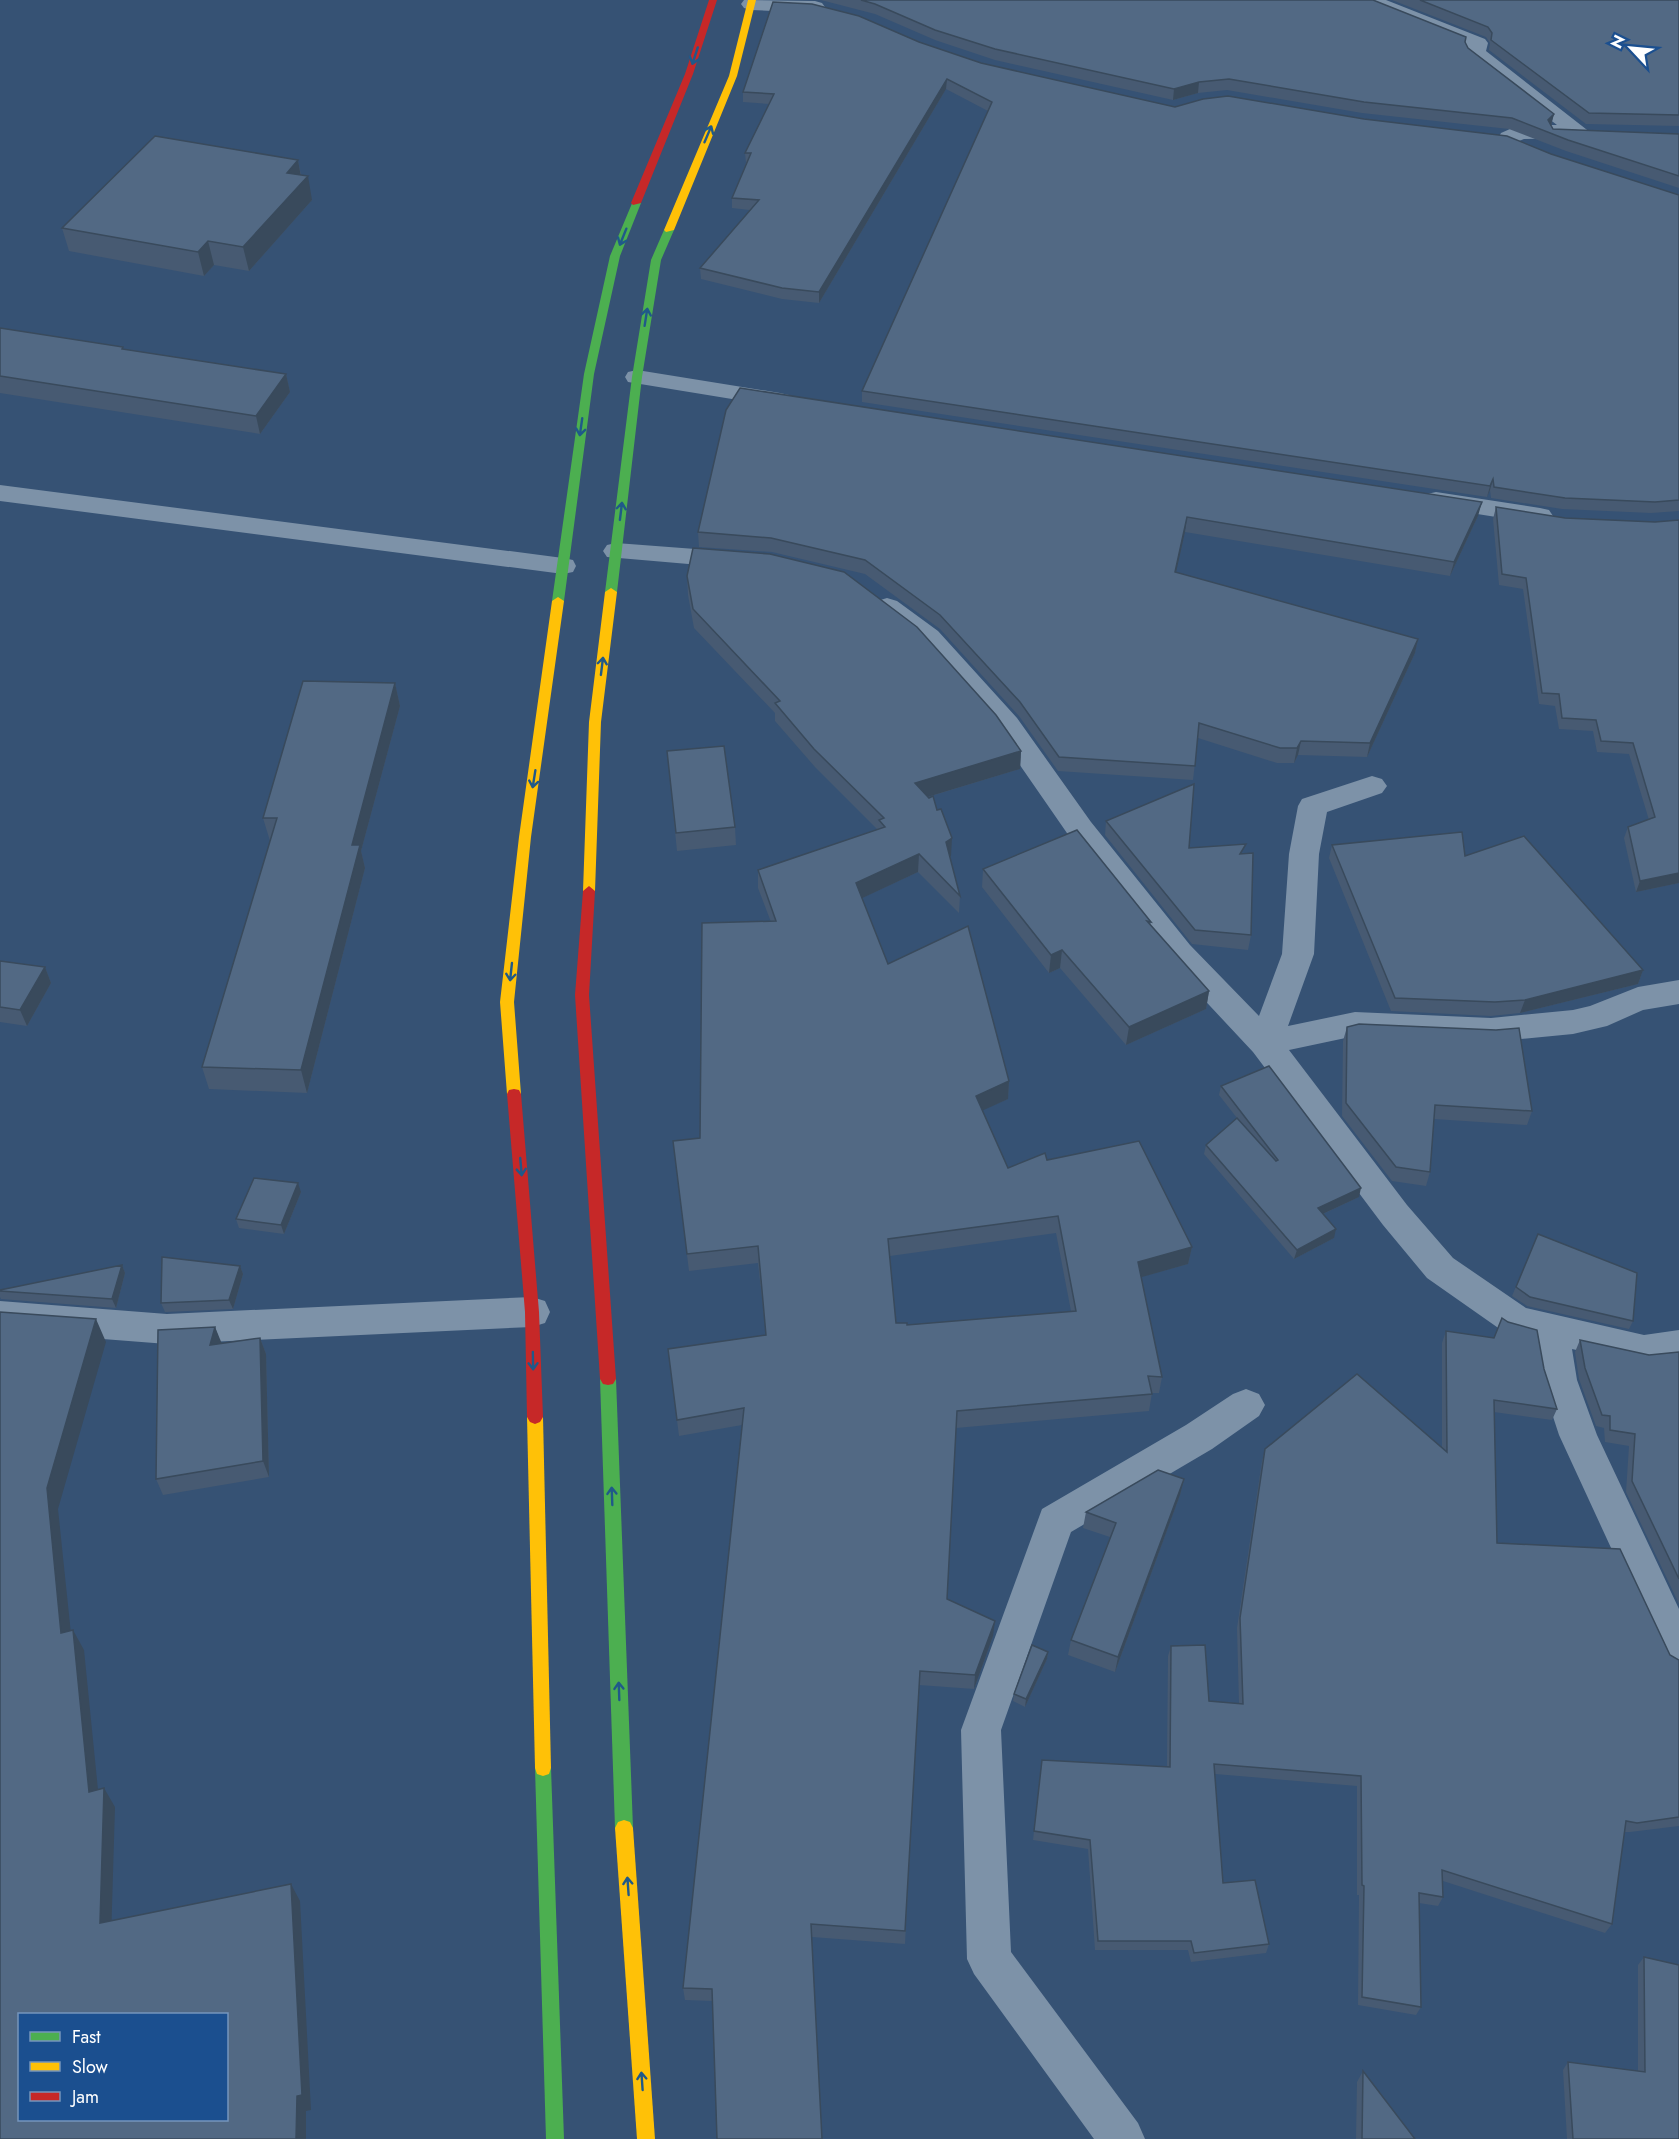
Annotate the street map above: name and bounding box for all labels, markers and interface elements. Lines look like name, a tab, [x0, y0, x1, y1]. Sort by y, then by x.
north arrow	[1601, 18, 1661, 78]
text: N	[1605, 31, 1631, 52]
one-way arrow	[689, 46, 700, 65]
one-way arrow	[704, 125, 715, 143]
one-way arrow	[617, 227, 628, 245]
one-way arrow	[641, 308, 652, 328]
one-way arrow	[576, 416, 587, 436]
one-way arrow	[616, 501, 627, 521]
one-way arrow	[596, 657, 607, 677]
one-way arrow	[529, 768, 540, 788]
one-way arrow	[505, 962, 516, 982]
one-way arrow	[515, 1156, 526, 1176]
one-way arrow	[528, 1351, 539, 1371]
one-way arrow	[606, 1487, 618, 1507]
one-way arrow	[614, 1682, 625, 1702]
one-way arrow	[622, 1877, 633, 1897]
legend	[18, 2013, 228, 2121]
text: Fast	[72, 2024, 101, 2050]
text: Slow	[72, 2054, 109, 2080]
one-way arrow	[636, 2071, 647, 2091]
text: Jam	[70, 2084, 99, 2110]

